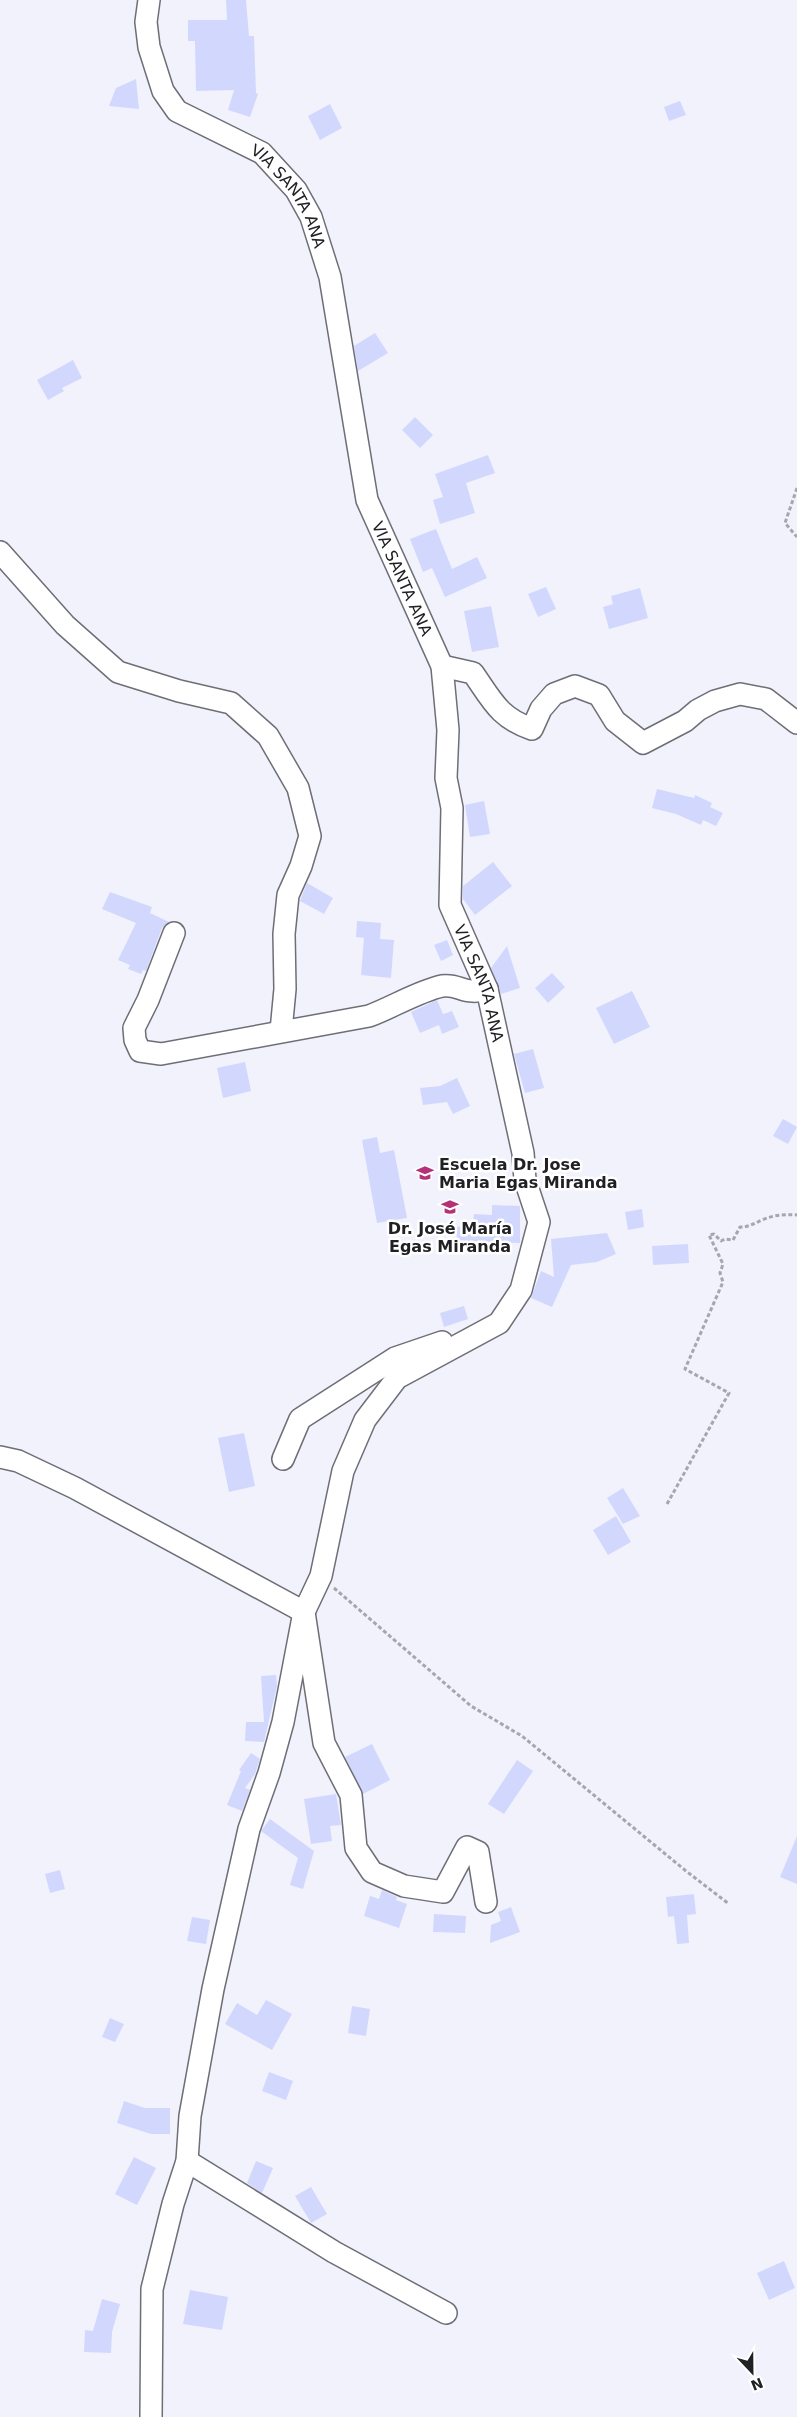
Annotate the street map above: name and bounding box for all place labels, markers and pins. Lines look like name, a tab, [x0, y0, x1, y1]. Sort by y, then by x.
place label: Escuela Dr. Jose Maria Egas Miranda	[439, 1155, 617, 1192]
school or university icon: Escuela Dr. Jose Maria Egas Miranda	[415, 1163, 435, 1183]
school or university icon: Dr. José María Egas Miranda	[440, 1197, 460, 1217]
place label: Dr. José María Egas Miranda	[388, 1219, 512, 1256]

